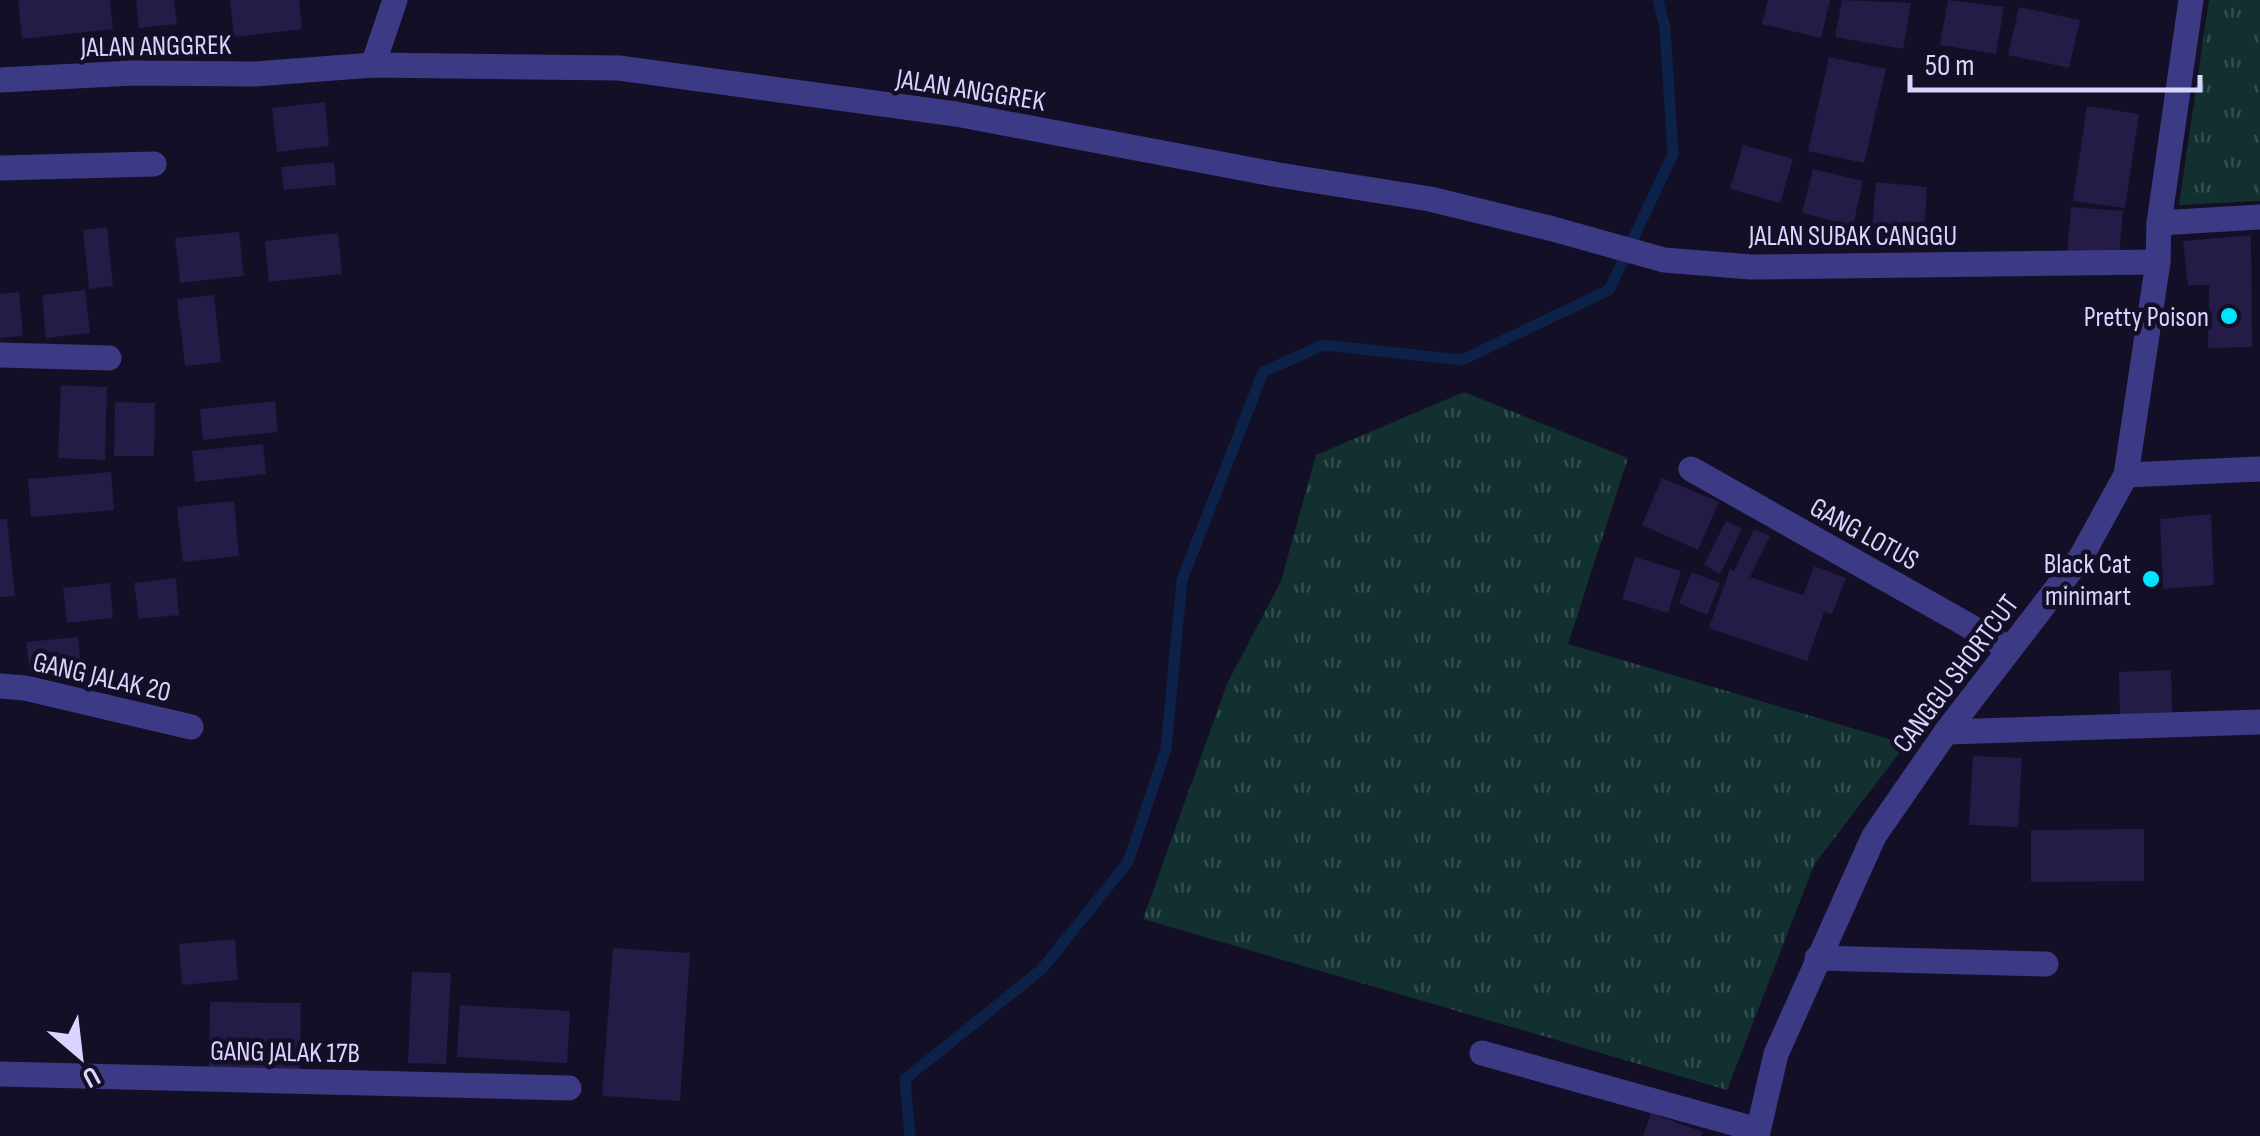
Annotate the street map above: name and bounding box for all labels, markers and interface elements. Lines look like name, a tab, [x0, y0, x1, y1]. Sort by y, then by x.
street label: JALAN ANGGREK	[79, 29, 232, 64]
scale bar	[1910, 30, 2200, 92]
text: 50 m	[1925, 48, 1974, 84]
street label: JALAN ANGGREK	[893, 62, 1048, 119]
street label: JALAN SUBAK CANGGU	[1748, 220, 1957, 253]
place label: Pretty Poison	[2084, 301, 2209, 334]
marker: Pretty Poison	[2218, 305, 2240, 327]
street label: GANG LOTUS	[1804, 491, 1924, 578]
place label: Black Cat minimart	[2044, 548, 2131, 613]
marker: Black Cat minimart	[2140, 568, 2162, 590]
street label: CANGGU SHORTCUT	[1886, 589, 2026, 759]
street label: GANG JALAK 20	[30, 646, 174, 709]
north arrow	[30, 1006, 130, 1106]
street label: GANG JALAK 17B	[210, 1035, 360, 1070]
text: U	[77, 1059, 105, 1095]

